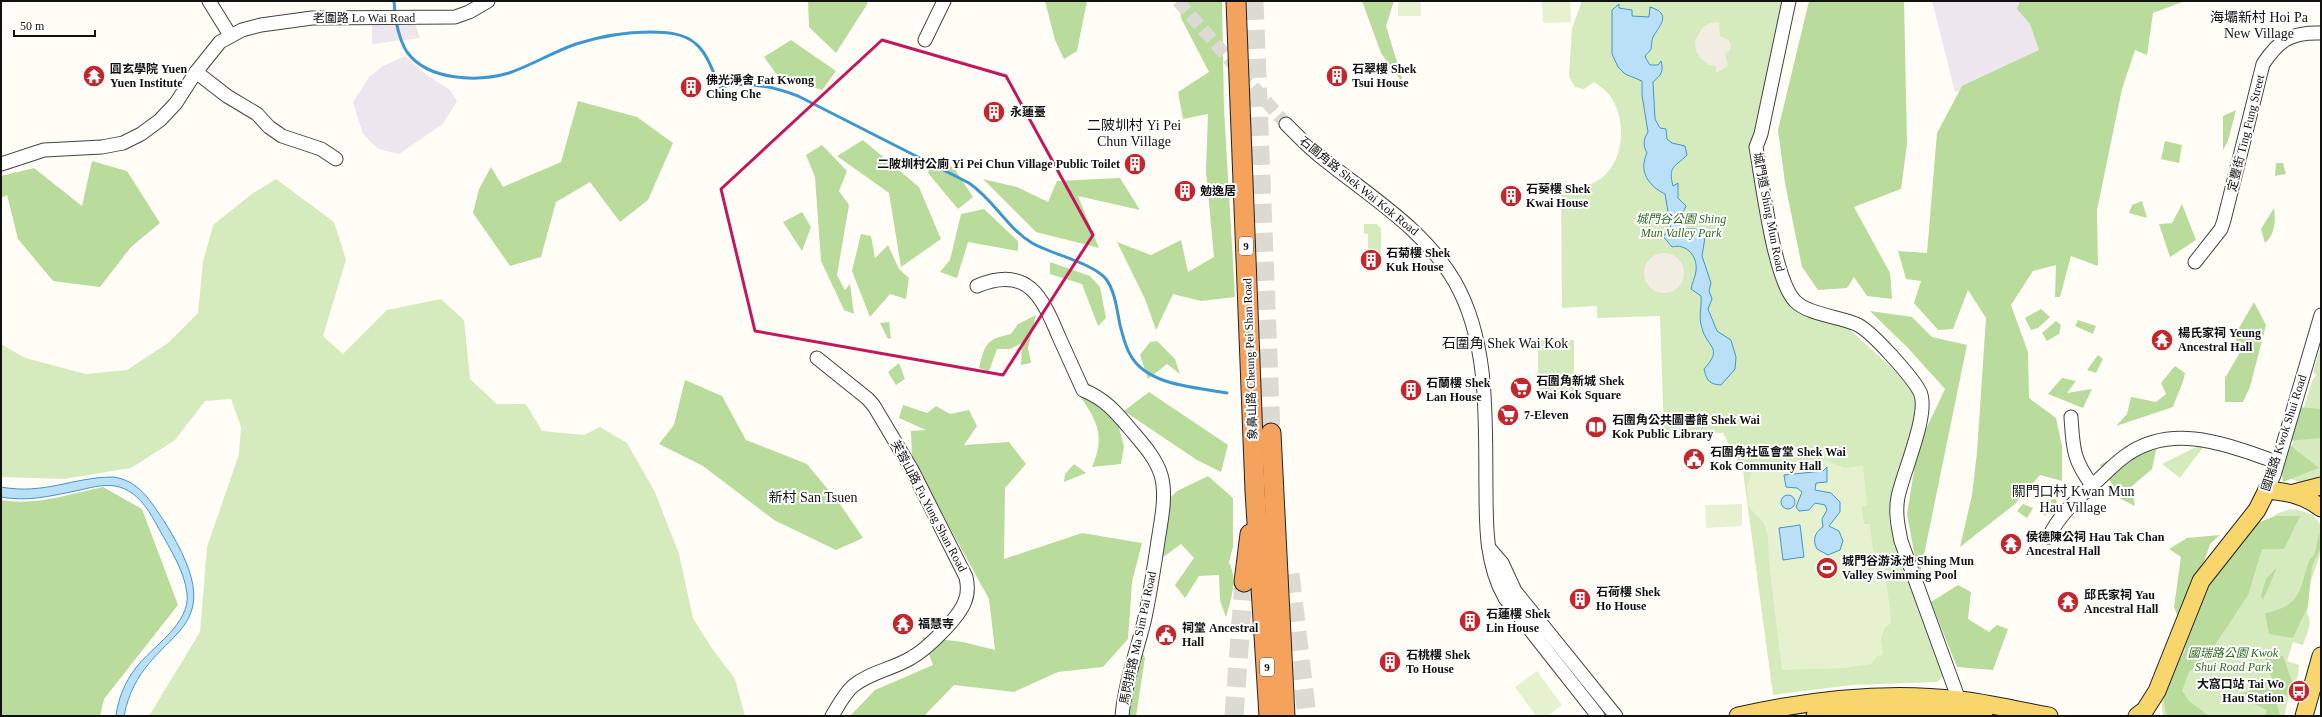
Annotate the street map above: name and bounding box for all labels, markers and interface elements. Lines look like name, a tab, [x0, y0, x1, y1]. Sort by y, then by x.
district label: 海壩新村 Hoi Pa New Village	[2210, 9, 2309, 41]
street label: 老圍路 Lo Wai Road	[313, 11, 415, 25]
scale bar	[14, 12, 95, 38]
text: 50 m	[20, 19, 45, 33]
place label: 圓玄學院 Yuen Yuen Institute	[110, 62, 188, 90]
place label: 石翠樓 Shek Tsui House	[1352, 62, 1417, 90]
temple icon: 圓玄學院 Yuen Yuen Institute	[81, 63, 107, 89]
building icon: 石翠樓 Shek Tsui House	[1324, 63, 1350, 89]
street label: 定豐街 Ting Fung Street	[2225, 72, 2267, 193]
place label: 佛光淨舍 Fat Kwong Ching Che	[706, 73, 814, 101]
building icon: 佛光淨舍 Fat Kwong Ching Che	[678, 74, 704, 100]
building icon: 永蓮臺	[981, 99, 1007, 125]
place label: 永蓮臺	[1010, 105, 1046, 119]
district label: 二陂圳村 Yi Pei Chun Village	[1087, 117, 1181, 149]
street label: 石圍角路 Shek Wai Kok Road	[1297, 134, 1421, 238]
building icon: 二陂圳村公廁 Yi Pei Chun Village Public Toilet	[1122, 151, 1148, 177]
street label: 城門道 Shing Mun Road	[1751, 151, 1787, 273]
place label: 二陂圳村公廁 Yi Pei Chun Village Public Toilet	[877, 157, 1120, 171]
building icon: 勉逸居	[1172, 178, 1198, 204]
place label: 石葵樓 Shek Kwai House	[1526, 182, 1591, 210]
building icon: 石葵樓 Shek Kwai House	[1498, 183, 1524, 209]
place label: 勉逸居	[1200, 184, 1236, 198]
park label: 城門谷公園 Shing Mun Valley Park	[1636, 212, 1726, 240]
road number: 9	[1239, 237, 1253, 255]
place label: 石菊樓 Shek Kuk House	[1386, 246, 1451, 274]
building icon: 石菊樓 Shek Kuk House	[1358, 247, 1384, 273]
street label: 象鼻山路 Cheung Pei Shan Road	[1240, 278, 1260, 440]
place label: 楊氏家祠 Yeung Ancestral Hall	[2178, 326, 2261, 354]
temple icon: 楊氏家祠 Yeung Ancestral Hall	[2149, 327, 2175, 353]
district label: 石圍角 Shek Wai Kok	[1442, 336, 1568, 351]
street label: 國瑞路 Kwok Shui Road	[2259, 373, 2309, 493]
place label: 石圍角新城 Shek Wai Kok Square	[1536, 374, 1625, 402]
supermarket icon: 石圍角新城 Shek Wai Kok Square	[1508, 375, 1534, 401]
place label: 石蘭樓 Shek Lan House	[1426, 376, 1491, 404]
building icon: 石蘭樓 Shek Lan House	[1398, 377, 1424, 403]
supermarket icon: 7-Eleven	[1495, 402, 1521, 428]
place label: 7-Eleven	[1524, 408, 1569, 422]
place label: 石圍角公共圖書館 Shek Wai Kok Public Library	[1612, 413, 1760, 441]
library icon: 石圍角公共圖書館 Shek Wai Kok Public Library	[1583, 414, 1609, 440]
street label: 芙蓉山路 Fu Yung Shan Road	[888, 438, 970, 574]
place label: 石圍角社區會堂 Shek Wai Kok Community Hall	[1710, 445, 1846, 473]
public building icon: 石圍角社區會堂 Shek Wai Kok Community Hall	[1681, 446, 1707, 472]
district label: 關門口村 Kwan Mun Hau Village	[2012, 483, 2134, 515]
district label: 新村 San Tsuen	[769, 489, 857, 505]
place label: 侯德陳公祠 Hau Tak Chan Ancestral Hall	[2026, 530, 2165, 558]
temple icon: 侯德陳公祠 Hau Tak Chan Ancestral Hall	[1998, 531, 2024, 557]
place label: 城門谷游泳池 Shing Mun Valley Swimming Pool	[1842, 554, 1974, 582]
sports icon: 城門谷游泳池 Shing Mun Valley Swimming Pool	[1814, 555, 1840, 581]
street label: 馬閃排路 Ma Sim Pai Road	[1117, 570, 1159, 706]
place label: 石荷樓 Shek Ho House	[1596, 585, 1661, 613]
building icon: 石荷樓 Shek Ho House	[1567, 586, 1593, 612]
place label: 邱氏家祠 Yau Ancestral Hall	[2084, 588, 2159, 616]
temple icon: 邱氏家祠 Yau Ancestral Hall	[2055, 589, 2081, 615]
place label: 石蓮樓 Shek Lin House	[1486, 607, 1551, 635]
building icon: 石蓮樓 Shek Lin House	[1457, 608, 1483, 634]
temple icon: 福慧寺	[890, 611, 916, 637]
place label: 福慧寺	[918, 617, 954, 631]
place label: 祠堂 Ancestral Hall	[1182, 621, 1259, 649]
public building icon: 祠堂 Ancestral Hall	[1153, 622, 1179, 648]
park label: 國瑞路公園 Kwok Shui Road Park	[2188, 646, 2279, 674]
place label: 石桃樓 Shek To House	[1406, 648, 1471, 676]
building icon: 石桃樓 Shek To House	[1377, 649, 1403, 675]
road number: 9	[1260, 658, 1274, 676]
place label: 大窩口站 Tai Wo Hau Station	[2197, 677, 2284, 705]
bus stop icon: 大窩口站 Tai Wo Hau Station	[2286, 678, 2312, 704]

